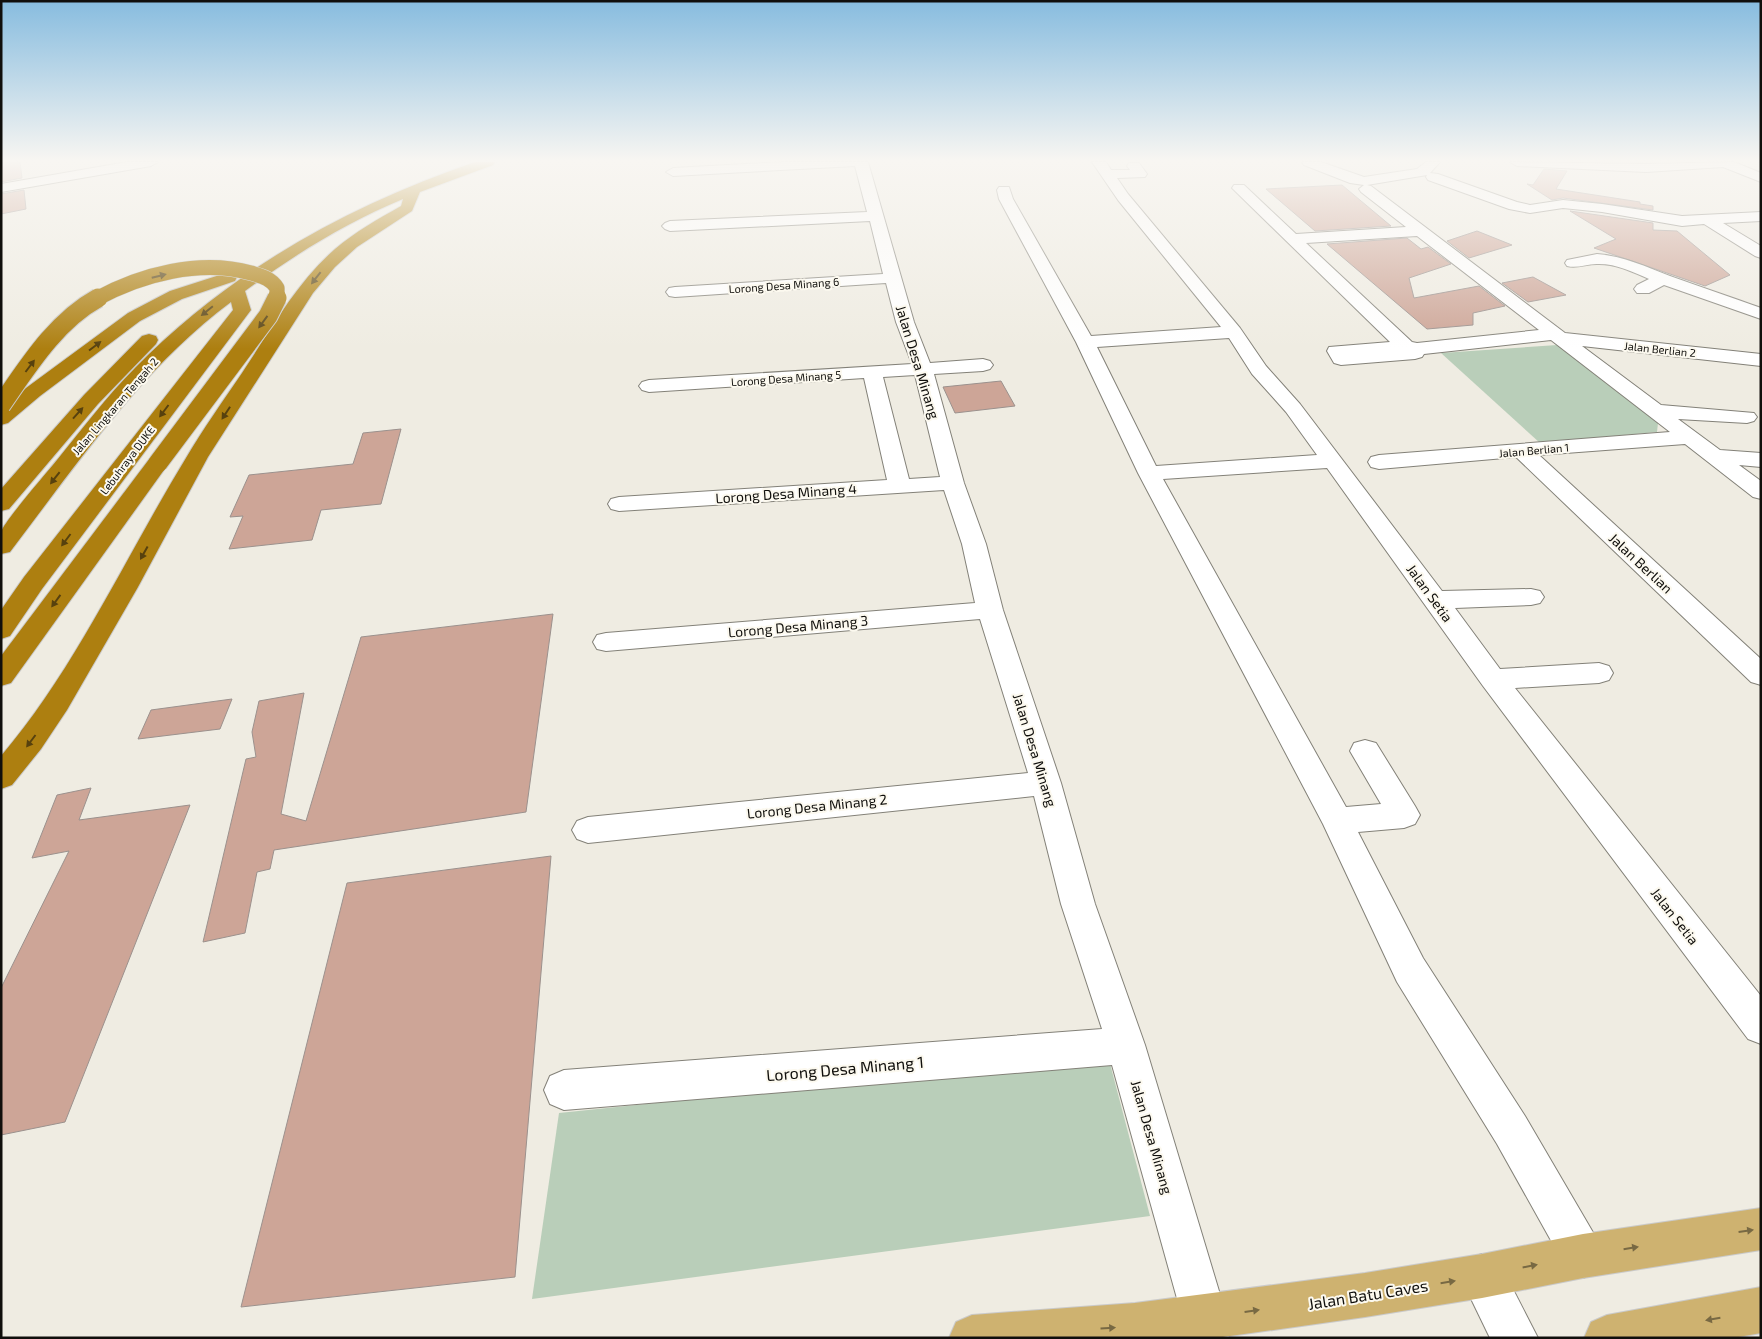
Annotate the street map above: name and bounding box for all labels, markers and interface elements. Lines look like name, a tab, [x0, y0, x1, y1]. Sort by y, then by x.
one-way arrow	[152, 271, 167, 279]
one-way arrow	[310, 271, 321, 284]
street label: Lorong Desa Minang 6	[728, 275, 840, 295]
street label: Jalan Desa Minang	[893, 303, 943, 421]
one-way arrow	[201, 306, 214, 317]
one-way arrow	[258, 315, 269, 328]
street label: Jalan Berlian 2	[1623, 339, 1697, 359]
one-way arrow	[88, 341, 102, 351]
street label: Jalan Lingkaran Tengah 2	[69, 355, 161, 457]
one-way arrow	[24, 360, 35, 373]
street label: Lorong Desa Minang 5	[731, 368, 842, 388]
one-way arrow	[159, 404, 170, 417]
one-way arrow	[221, 406, 231, 420]
one-way arrow	[72, 407, 84, 419]
street label: Lebuhraya DUKE	[97, 423, 157, 497]
street label: Jalan Berlian 1	[1498, 440, 1570, 460]
one-way arrow	[50, 471, 60, 485]
street label: Lorong Desa Minang 4	[715, 480, 857, 506]
street label: Jalan Berlian	[1606, 529, 1676, 597]
one-way arrow	[61, 533, 71, 547]
one-way arrow	[139, 546, 148, 560]
street label: Jalan Setia	[1403, 561, 1457, 625]
one-way arrow	[51, 594, 62, 607]
street label: Lorong Desa Minang 3	[727, 611, 869, 641]
street label: Jalan Desa Minang	[1010, 691, 1060, 809]
one-way arrow	[25, 734, 36, 747]
street label: Lorong Desa Minang 2	[746, 790, 888, 822]
street label: Jalan Setia	[1648, 884, 1702, 948]
street label: Lorong Desa Minang 1	[765, 1052, 925, 1084]
street label: Jalan Desa Minang	[1128, 1078, 1176, 1196]
one-way arrow	[1738, 1227, 1754, 1235]
one-way arrow	[1623, 1244, 1639, 1252]
one-way arrow	[1523, 1262, 1538, 1270]
street label: Jalan Batu Caves	[1307, 1275, 1429, 1313]
one-way arrow	[1440, 1277, 1456, 1285]
one-way arrow	[1245, 1306, 1261, 1314]
one-way arrow	[1704, 1315, 1720, 1323]
one-way arrow	[1100, 1324, 1116, 1332]

